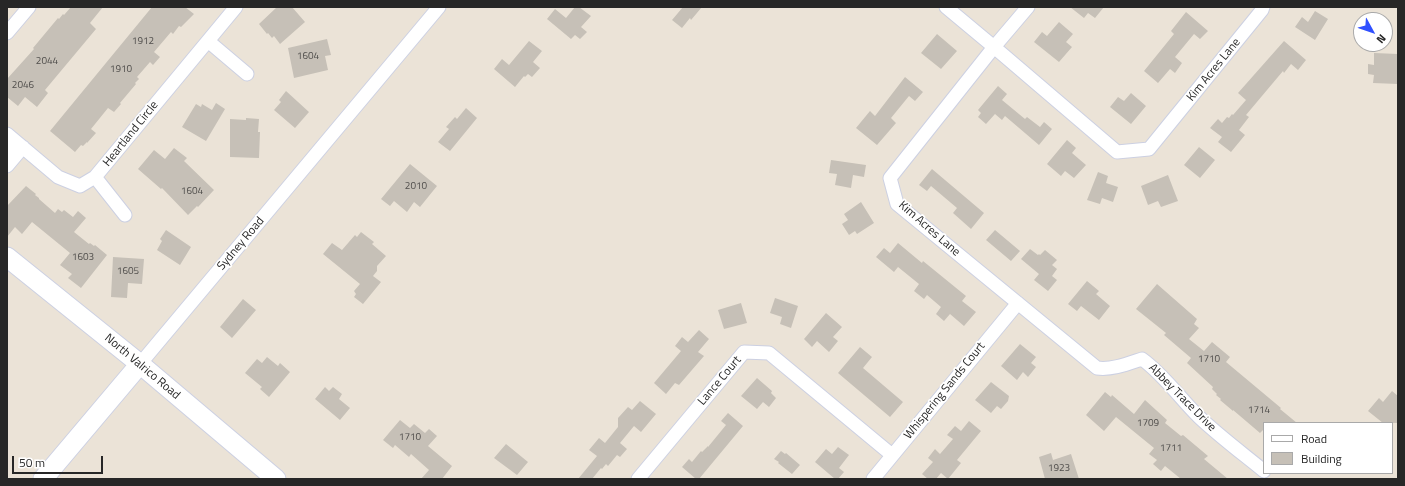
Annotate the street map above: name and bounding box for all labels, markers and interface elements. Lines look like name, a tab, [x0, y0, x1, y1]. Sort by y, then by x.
north arrow	[1353, 12, 1393, 52]
text: N	[1373, 31, 1390, 47]
house number: 1912	[132, 36, 154, 48]
street label: Kim Acres Lane	[1184, 36, 1244, 104]
house number: 1604	[297, 51, 319, 63]
house number: 2044	[36, 56, 58, 68]
house number: 1910	[110, 64, 132, 76]
house number: 2046	[12, 80, 34, 92]
street label: Heartland Circle	[100, 98, 162, 170]
house number: 2010	[405, 181, 427, 193]
house number: 1604	[181, 186, 203, 198]
street label: Kim Acres Lane	[895, 198, 963, 260]
street label: Sydney Road	[215, 214, 267, 274]
house number: 1603	[72, 252, 94, 264]
house number: 1605	[117, 266, 139, 278]
street label: North Valrico Road	[101, 331, 183, 403]
street label: Whispering Sands Court	[901, 340, 989, 442]
street label: Lance Court	[695, 354, 745, 408]
house number: 1710	[1198, 354, 1220, 366]
street label: Abbey Trace Drive	[1145, 361, 1219, 435]
house number: 1714	[1248, 405, 1270, 417]
house number: 1709	[1137, 418, 1159, 430]
legend	[1263, 422, 1393, 474]
text: Road	[1301, 429, 1327, 448]
house number: 1710	[399, 432, 421, 444]
house number: 1711	[1160, 443, 1182, 455]
scale bar	[14, 448, 105, 474]
text: Building	[1301, 449, 1342, 468]
text: 50 m	[19, 453, 45, 472]
house number: 1923	[1048, 463, 1070, 475]

